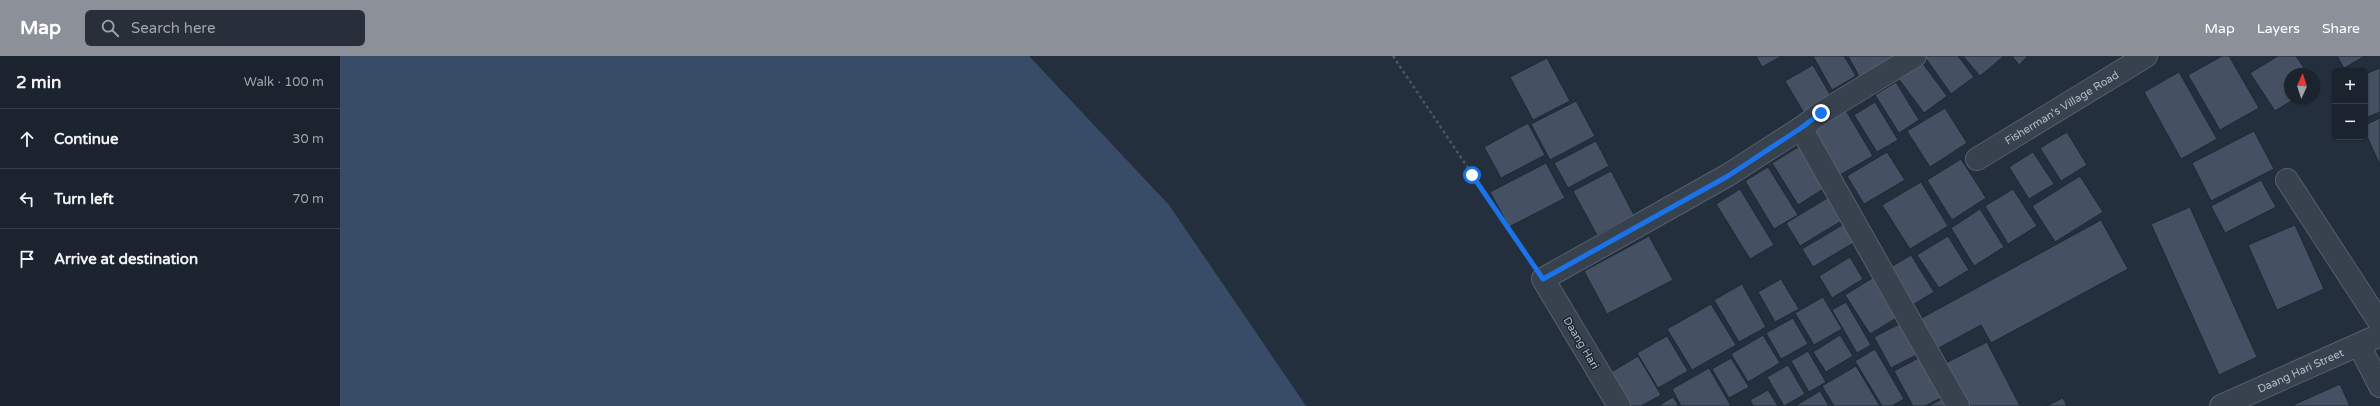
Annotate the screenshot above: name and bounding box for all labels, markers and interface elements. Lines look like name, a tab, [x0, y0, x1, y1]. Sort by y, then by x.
search box	[85, 10, 365, 46]
text: Map	[20, 17, 61, 39]
icon: search	[99, 17, 121, 39]
text: Search here	[131, 19, 215, 37]
text: Map	[2205, 20, 2235, 37]
text: Layers	[2257, 20, 2300, 37]
text: Share	[2322, 20, 2360, 37]
street label: Fisherman's Village Road	[2002, 68, 2121, 147]
north arrow	[2284, 68, 2320, 104]
map controls	[2332, 68, 2368, 140]
button: +	[2332, 68, 2368, 104]
text: 2 min	[16, 72, 61, 93]
text: Walk · 100 m	[244, 74, 324, 90]
route end	[1812, 104, 1830, 122]
button: −	[2332, 104, 2368, 140]
icon: ahead	[16, 128, 38, 150]
text: Continue	[54, 130, 118, 148]
text: 30 m	[292, 131, 324, 147]
route start	[1463, 166, 1481, 184]
icon: left	[16, 188, 38, 210]
text: Turn left	[54, 190, 114, 208]
text: 70 m	[292, 191, 324, 207]
icon: arrive	[16, 248, 38, 270]
text: Arrive at destination	[54, 250, 198, 268]
street label: Daang Hari	[1560, 315, 1602, 371]
street label: Daang Hari Street	[2255, 346, 2345, 395]

